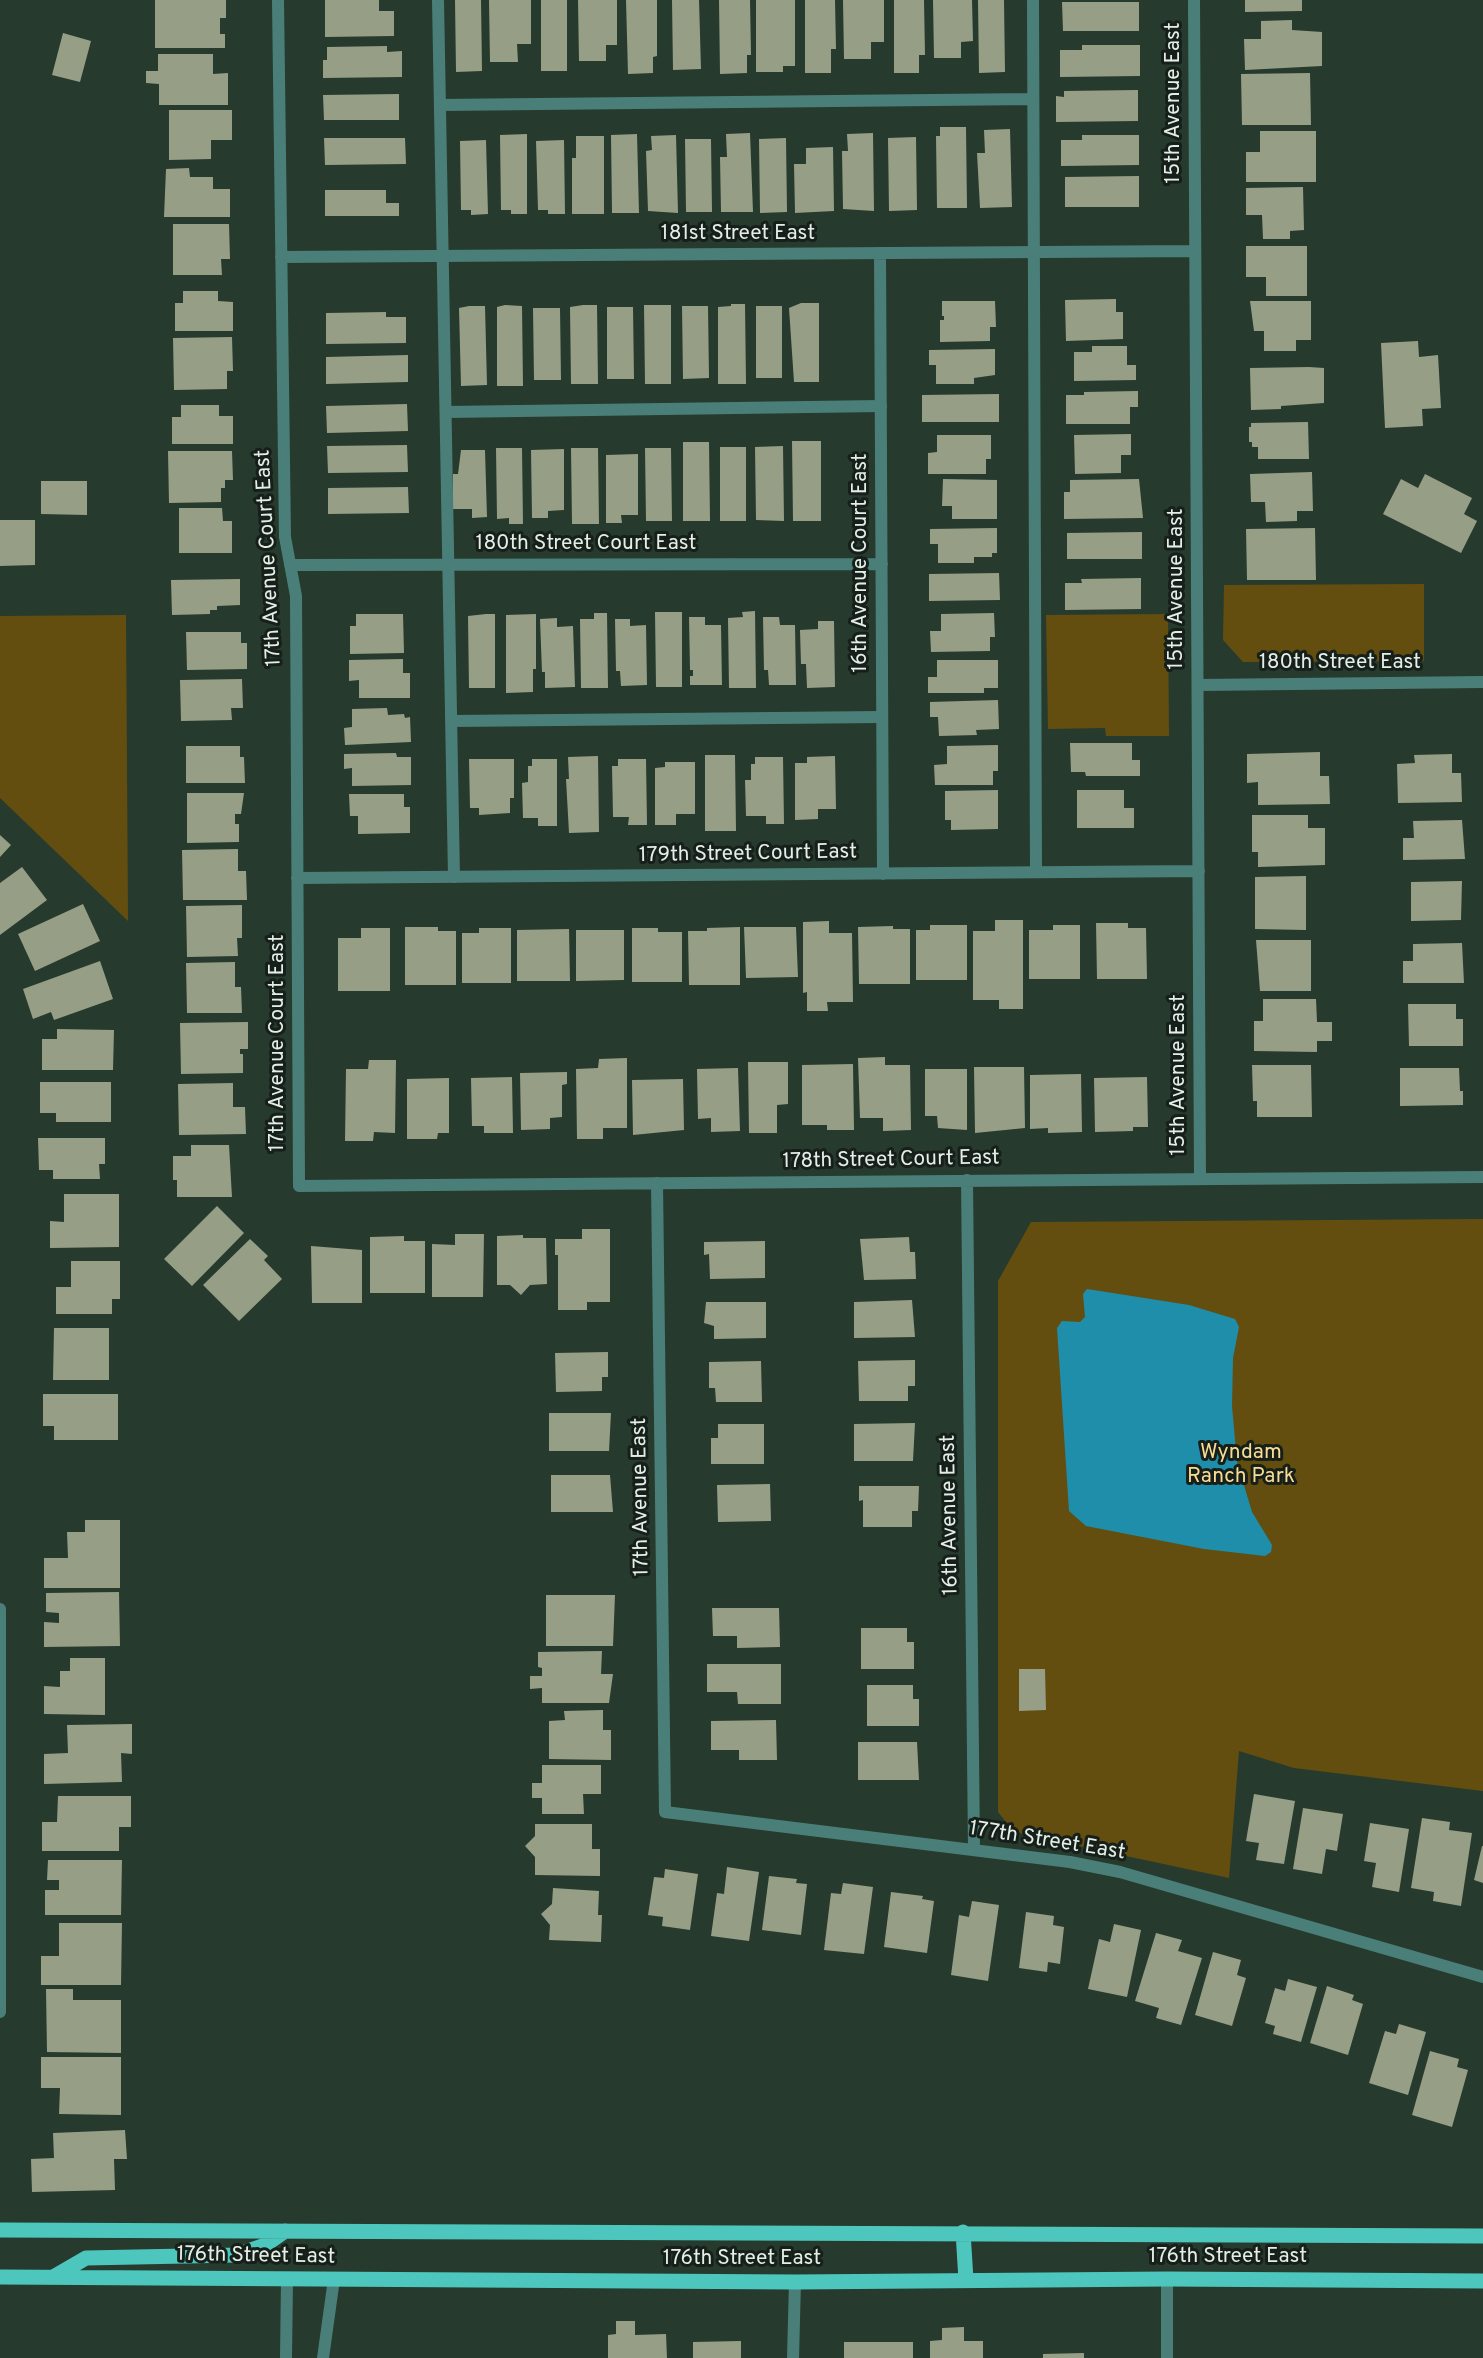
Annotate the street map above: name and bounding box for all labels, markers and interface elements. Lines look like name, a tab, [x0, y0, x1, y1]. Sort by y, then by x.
street label: 15th Avenue East	[1162, 22, 1188, 184]
street label: 181st Street East	[661, 222, 815, 248]
street label: 17th Avenue Court East	[252, 449, 288, 667]
street label: 16th Avenue Court East	[849, 453, 875, 673]
street label: 15th Avenue East	[1165, 508, 1191, 670]
street label: 180th Street Court East	[476, 532, 696, 558]
street label: 180th Street East	[1259, 651, 1421, 677]
street label: 179th Street Court East	[639, 840, 857, 870]
street label: 17th Avenue Court East	[266, 934, 292, 1152]
street label: 15th Avenue East	[1167, 994, 1193, 1156]
street label: 178th Street Court East	[782, 1147, 1000, 1175]
street label: 17th Avenue East	[628, 1417, 656, 1577]
street label: 16th Avenue East	[937, 1434, 965, 1596]
park label: Wyndam Ranch Park	[1187, 1441, 1295, 1491]
street label: 177th Street East	[967, 1817, 1127, 1867]
street label: 176th Street East	[177, 2243, 335, 2271]
street label: 176th Street East	[1149, 2245, 1307, 2271]
street label: 176th Street East	[663, 2247, 821, 2273]

